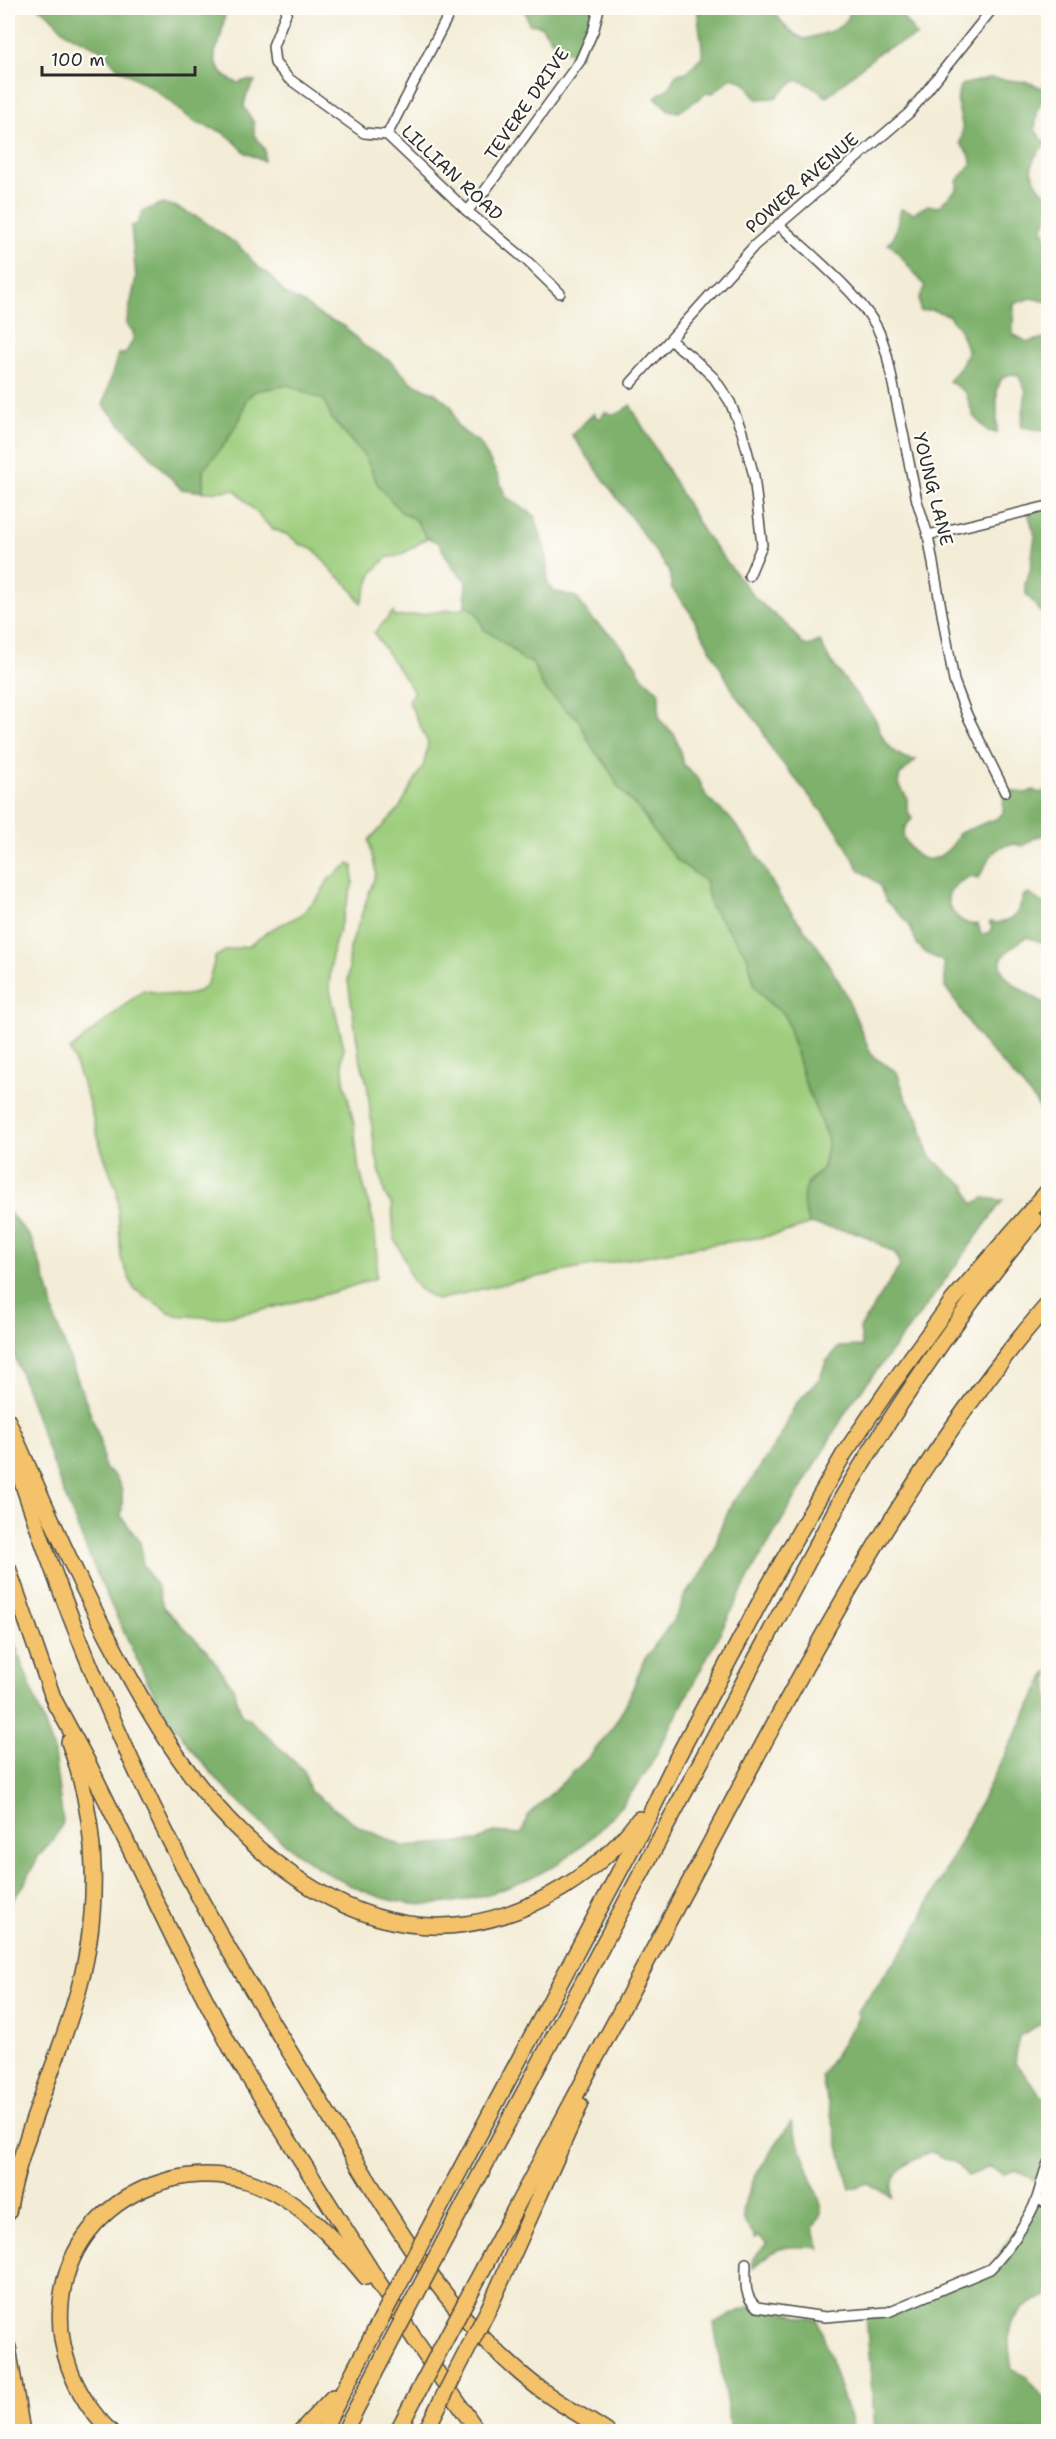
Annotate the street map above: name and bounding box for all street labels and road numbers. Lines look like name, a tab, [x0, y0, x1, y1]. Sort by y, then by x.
street label: TEVERE DRIVE	[479, 43, 575, 165]
street label: LILLIAN ROAD	[396, 120, 508, 226]
street label: POWER AVENUE	[740, 127, 864, 239]
street label: YOUNG LANE	[907, 430, 959, 548]

